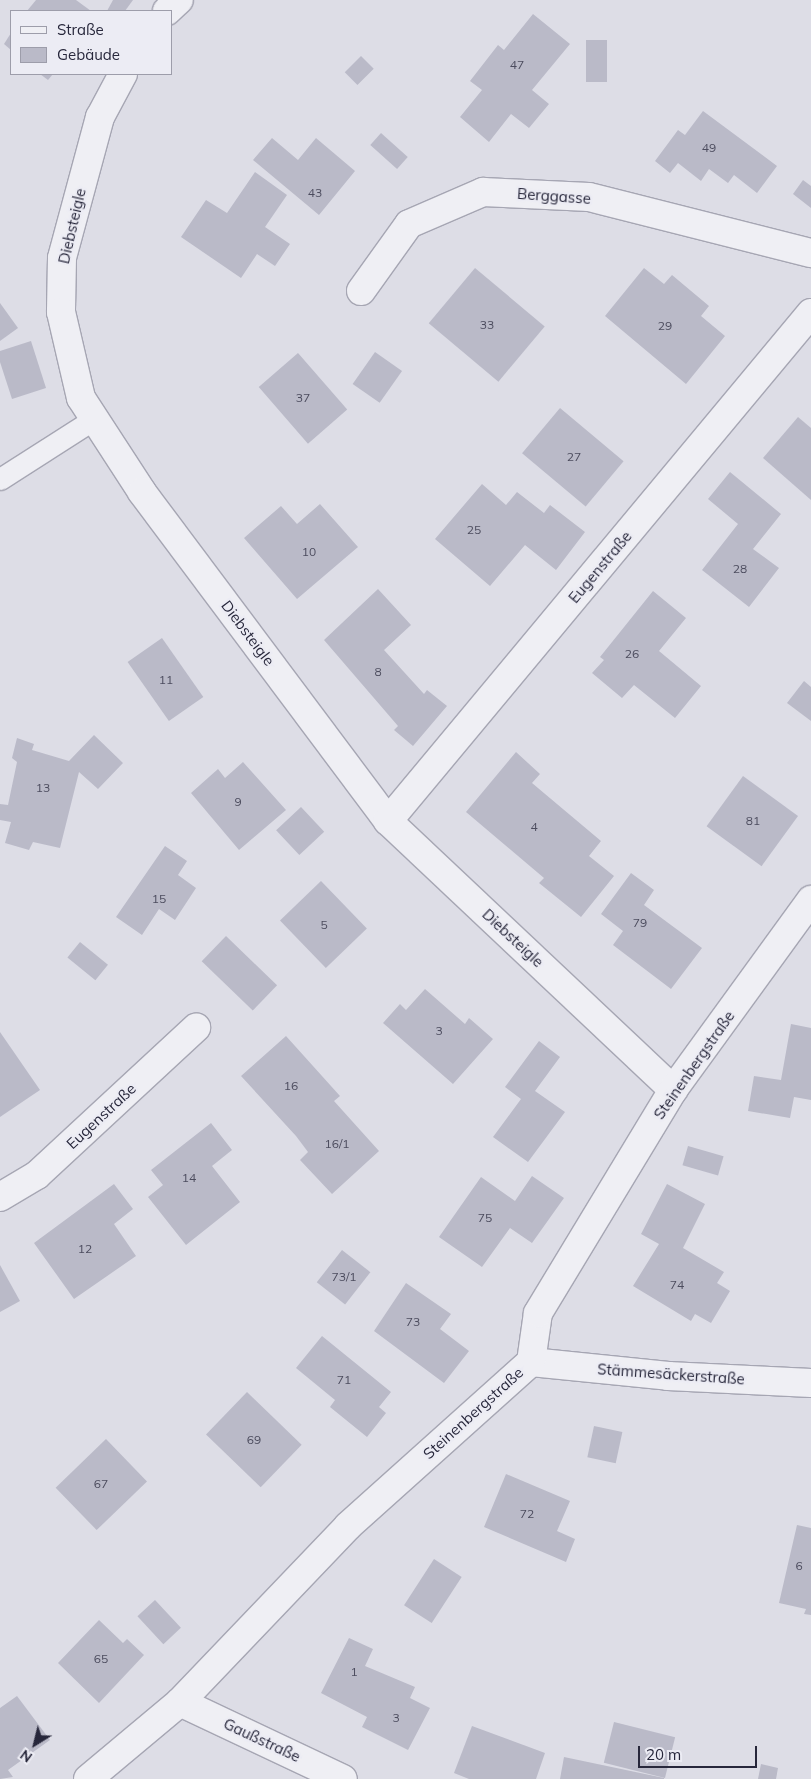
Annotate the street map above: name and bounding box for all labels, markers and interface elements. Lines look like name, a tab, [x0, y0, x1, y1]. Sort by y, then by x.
legend	[10, 10, 172, 75]
text: Straße	[57, 20, 104, 39]
text: Gebäude	[57, 45, 120, 64]
house number: 47	[510, 58, 524, 72]
house number: 49	[702, 141, 716, 155]
street label: Berggasse	[517, 184, 591, 208]
street label: Diebsteigle	[55, 186, 89, 266]
house number: 43	[308, 186, 322, 200]
house number: 33	[480, 318, 494, 332]
house number: 29	[658, 319, 672, 333]
house number: 37	[296, 391, 310, 405]
house number: 27	[567, 450, 581, 464]
house number: 25	[467, 523, 481, 537]
street label: Eugenstraße	[565, 527, 635, 607]
house number: 10	[302, 545, 316, 559]
house number: 28	[733, 562, 747, 576]
street label: Diebsteigle	[218, 597, 278, 669]
house number: 26	[625, 647, 639, 661]
house number: 8	[374, 665, 382, 679]
house number: 11	[159, 673, 173, 687]
house number: 13	[36, 781, 50, 795]
house number: 9	[234, 795, 242, 809]
house number: 81	[746, 814, 760, 828]
house number: 4	[530, 820, 538, 834]
house number: 15	[152, 892, 166, 906]
street label: Diebsteigle	[479, 905, 547, 971]
house number: 79	[633, 916, 647, 930]
house number: 5	[320, 918, 328, 932]
street label: Steinenbergstraße	[650, 1007, 738, 1123]
house number: 3	[435, 1024, 443, 1038]
street label: Eugenstraße	[63, 1079, 139, 1153]
house number: 16	[284, 1079, 298, 1093]
house number: 16/1	[324, 1137, 350, 1151]
house number: 14	[182, 1171, 196, 1185]
house number: 75	[478, 1211, 492, 1225]
house number: 12	[78, 1242, 92, 1256]
house number: 73/1	[331, 1270, 357, 1284]
house number: 74	[670, 1278, 684, 1292]
house number: 73	[406, 1315, 420, 1329]
street label: Stämmesäckerstraße	[597, 1360, 745, 1388]
street label: Steinenbergstraße	[419, 1363, 527, 1463]
house number: 71	[337, 1373, 351, 1387]
house number: 69	[247, 1433, 261, 1447]
house number: 67	[94, 1477, 108, 1491]
house number: 72	[520, 1507, 534, 1521]
house number: 6	[795, 1559, 803, 1573]
house number: 65	[94, 1652, 108, 1666]
house number: 1	[350, 1665, 358, 1679]
house number: 3	[392, 1711, 400, 1725]
street label: Gaußstraße	[221, 1714, 303, 1766]
north arrow	[10, 1719, 60, 1769]
scale bar	[641, 1736, 760, 1768]
text: 20 m	[646, 1745, 681, 1764]
text: N	[17, 1746, 36, 1767]

